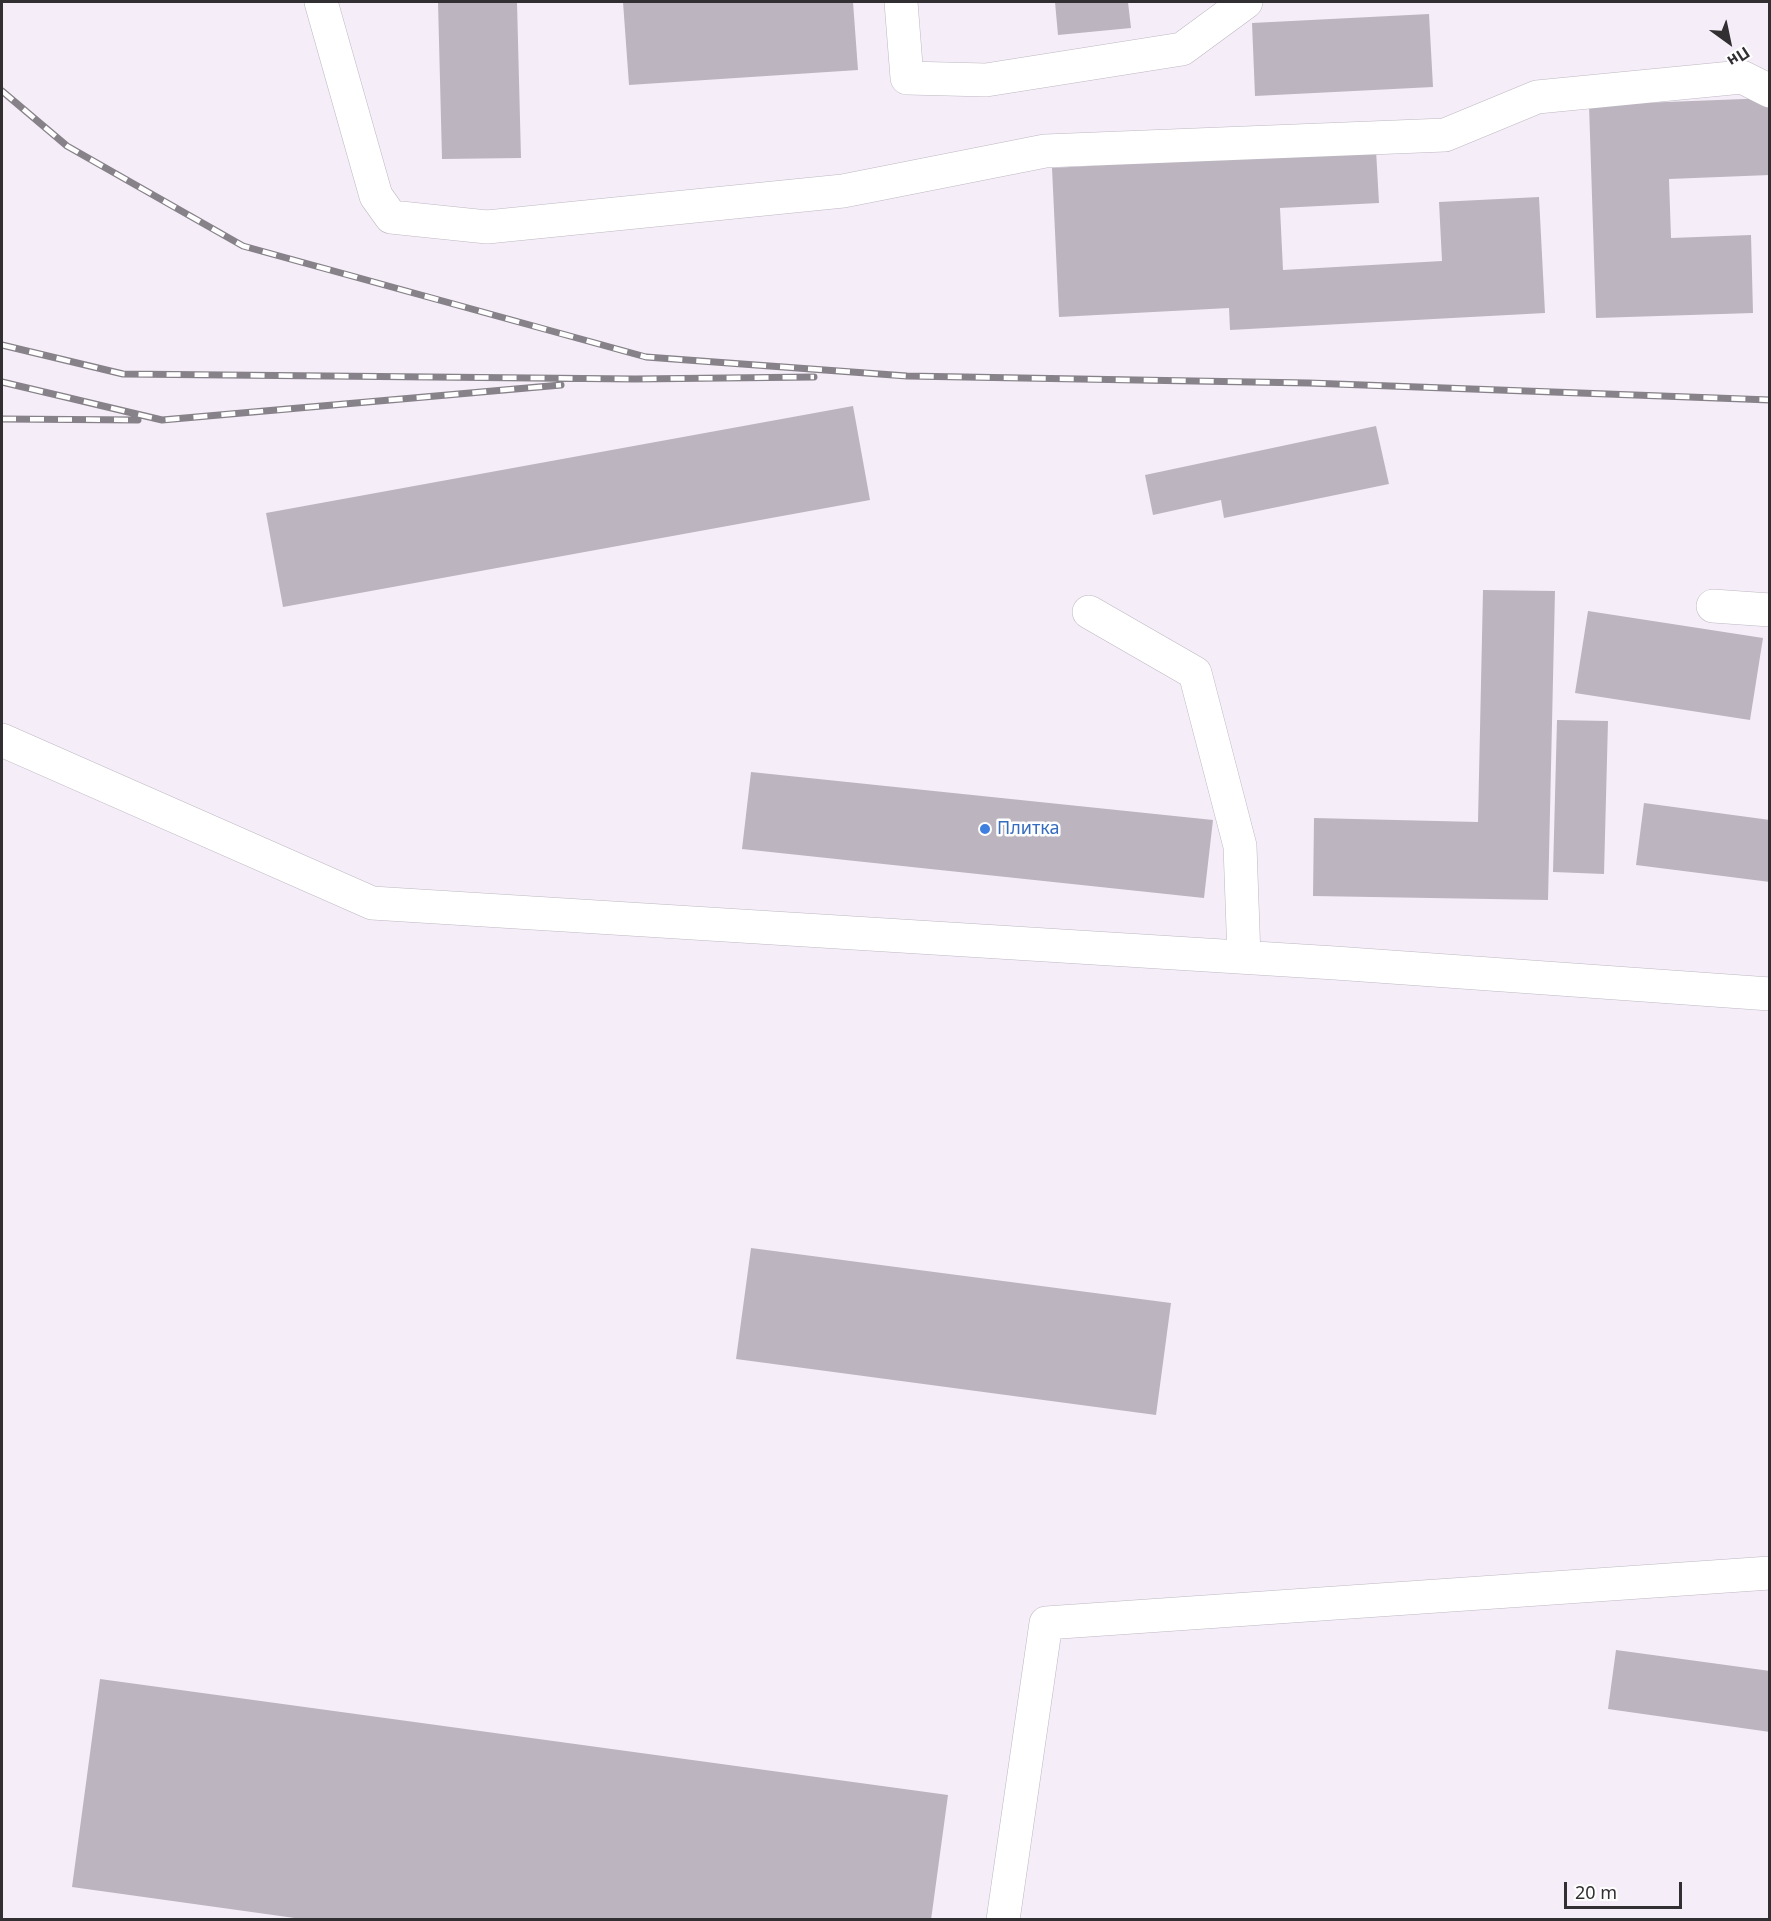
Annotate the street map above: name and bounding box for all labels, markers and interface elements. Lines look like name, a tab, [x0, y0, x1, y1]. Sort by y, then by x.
north arrow	[1699, 12, 1759, 72]
text: Пн	[1723, 42, 1754, 72]
place label: Плитка	[997, 818, 1060, 840]
marker: Плитка	[978, 822, 992, 836]
scale bar	[1567, 1870, 1686, 1908]
text: 20 m	[1575, 1880, 1617, 1904]

